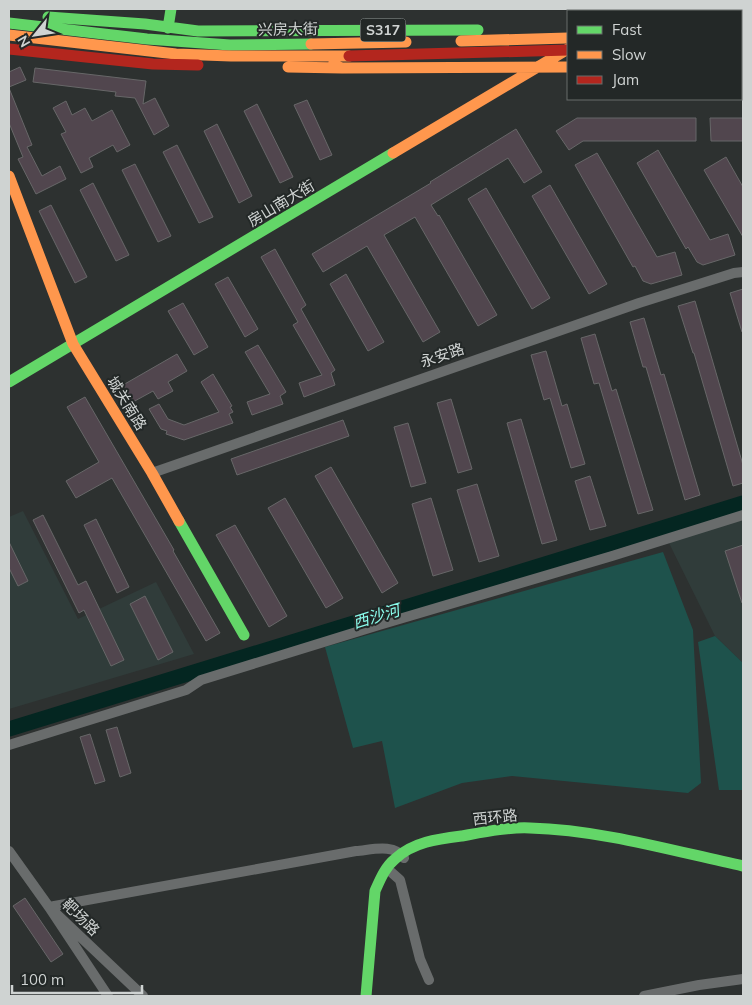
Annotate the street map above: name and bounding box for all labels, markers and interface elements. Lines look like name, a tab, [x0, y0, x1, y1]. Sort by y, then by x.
north arrow	[10, 10, 60, 60]
legend	[567, 10, 742, 100]
road number: S317	[360, 18, 406, 42]
street label: 兴房大街	[258, 19, 318, 39]
text: Fast	[612, 20, 642, 39]
text: N	[13, 32, 34, 51]
text: Slow	[612, 45, 646, 64]
text: Jam	[612, 70, 639, 89]
street label: 房山南大街	[244, 176, 318, 230]
street label: 永安路	[418, 339, 466, 371]
street label: 城关南路	[103, 373, 151, 433]
water label: 西沙河	[350, 599, 405, 633]
street label: 西环路	[472, 805, 518, 829]
street label: 靶场路	[58, 895, 104, 939]
scale bar	[12, 962, 142, 994]
text: 100 m	[20, 970, 64, 989]

